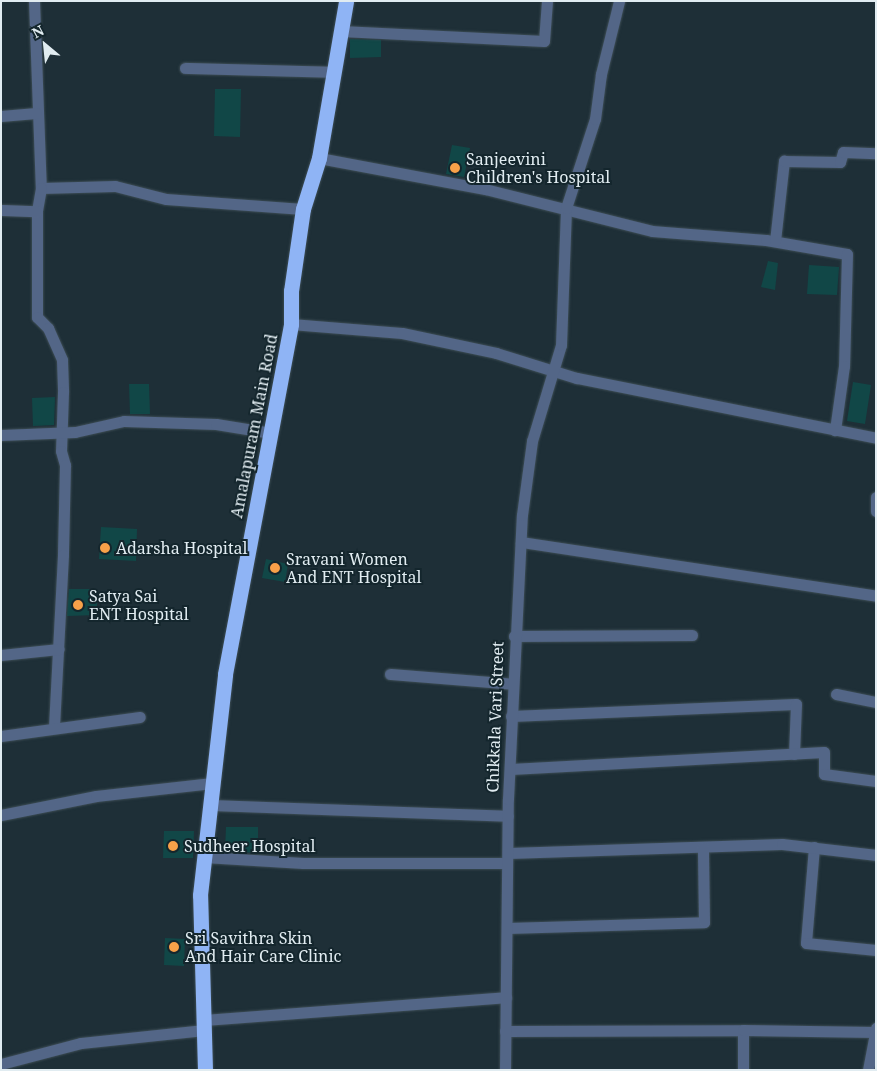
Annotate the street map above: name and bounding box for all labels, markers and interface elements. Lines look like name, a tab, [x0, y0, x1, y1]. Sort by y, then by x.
north arrow	[20, 20, 70, 70]
text: N	[28, 20, 47, 42]
place label: Sanjeevini Children's Hospital	[466, 149, 610, 187]
marker: Sanjeevini Children's Hospital	[448, 161, 462, 175]
street label: Amalapuram Main Road	[227, 332, 281, 520]
place label: Adarsha Hospital	[116, 538, 248, 558]
marker: Adarsha Hospital	[98, 541, 112, 555]
place label: Sravani Women And ENT Hospital	[286, 549, 421, 587]
marker: Sravani Women And ENT Hospital	[268, 561, 282, 575]
place label: Satya Sai ENT Hospital	[89, 586, 189, 624]
marker: Satya Sai ENT Hospital	[71, 598, 85, 612]
street label: Chikkala Vari Street	[483, 641, 507, 793]
place label: Sudheer Hospital	[184, 836, 315, 856]
marker: Sudheer Hospital	[166, 839, 180, 853]
place label: Sri Savithra Skin And Hair Care Clinic	[185, 928, 341, 966]
marker: Sri Savithra Skin And Hair Care Clinic	[167, 940, 181, 954]

